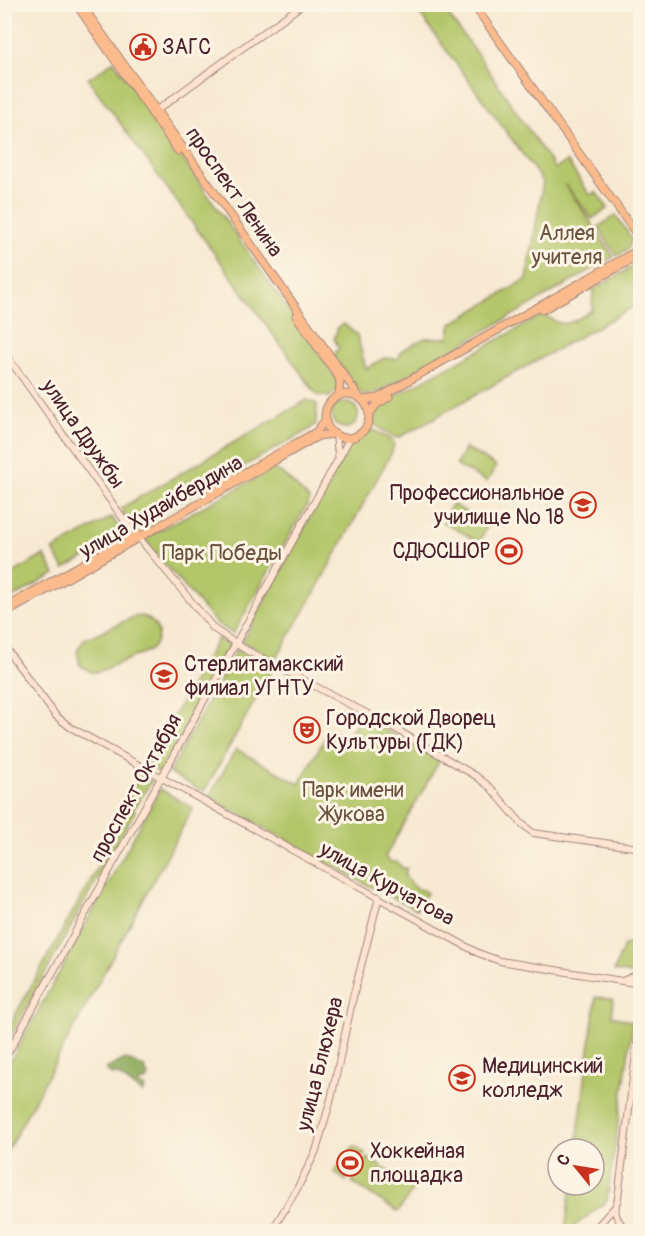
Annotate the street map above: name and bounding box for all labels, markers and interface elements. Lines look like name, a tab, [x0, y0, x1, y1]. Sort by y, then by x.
public building icon: ЗАГС	[128, 32, 158, 62]
place label: ЗАГС	[162, 34, 211, 61]
street label: проспект Ленина	[179, 122, 289, 262]
park label: Аллея учителя	[531, 220, 602, 271]
street label: улица Дружбы	[35, 373, 131, 494]
street label: улица Худайбердина	[74, 449, 247, 565]
place label: Профессиональное училище № 18	[390, 480, 565, 531]
school or university icon: Профессиональное училище № 18	[568, 490, 598, 520]
sports icon: СДЮСШОР	[494, 536, 524, 566]
place label: СДЮСШОР	[392, 538, 491, 565]
park label: Парк Победы	[162, 540, 282, 567]
place label: Стерлитамакский филиал УГНТУ	[184, 651, 344, 702]
school or university icon: Стерлитамакский филиал УГНТУ	[149, 661, 179, 691]
place label: Городской Дворец Культуры (ГДК)	[326, 705, 496, 756]
street label: проспект Октября	[84, 709, 188, 867]
theatre icon: Городской Дворец Культуры (ГДК)	[292, 715, 322, 745]
park label: Парк имени Жукова	[302, 777, 404, 828]
street label: улица Курчатова	[314, 835, 459, 932]
street label: улица Блюхера	[290, 994, 350, 1135]
place label: Медицинский колледж	[482, 1053, 603, 1104]
school or university icon: Медицинский колледж	[447, 1063, 477, 1093]
north arrow	[546, 1137, 606, 1197]
place label: Хоккейная площадка	[370, 1138, 465, 1189]
sports icon: Хоккейная площадка	[335, 1148, 365, 1178]
text: С	[553, 1151, 575, 1169]

